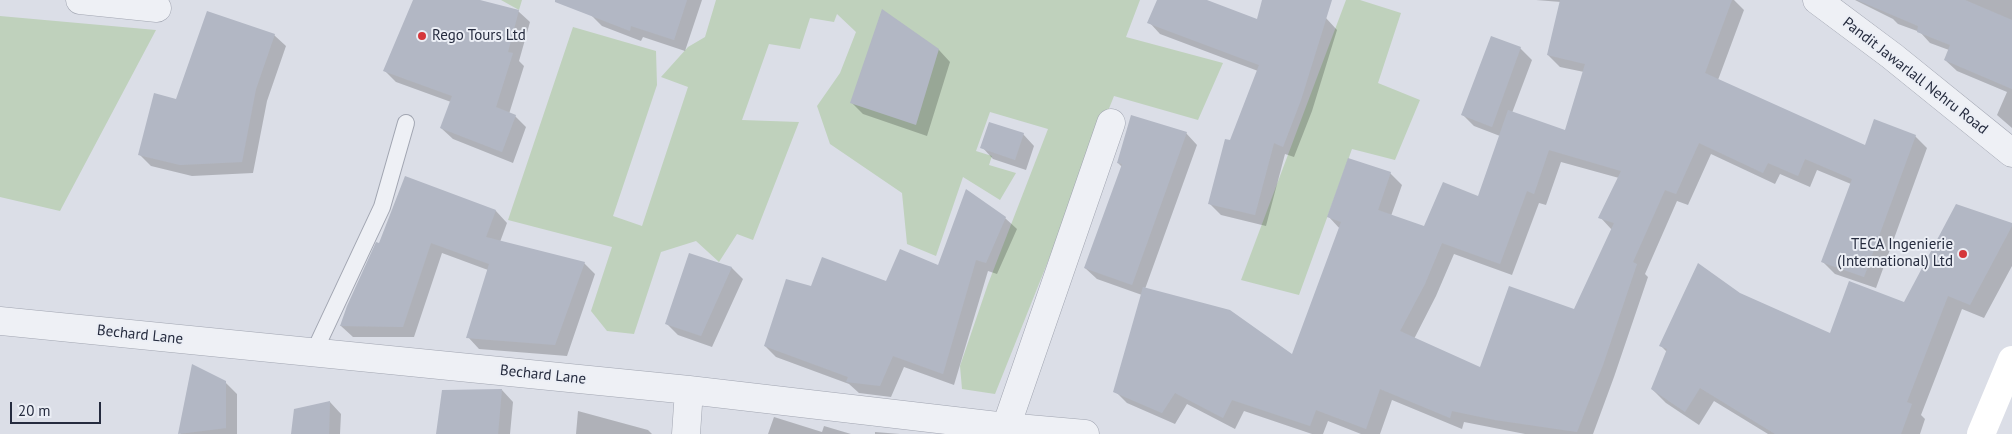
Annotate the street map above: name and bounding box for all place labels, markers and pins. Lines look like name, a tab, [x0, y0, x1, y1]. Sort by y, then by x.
place label: Rego Tours Ltd	[432, 27, 526, 45]
marker: Rego Tours Ltd	[416, 30, 428, 42]
place label: TECA Ingenierie (International) Ltd	[1837, 236, 1953, 271]
marker: TECA Ingenierie (International) Ltd	[1957, 248, 1969, 260]

